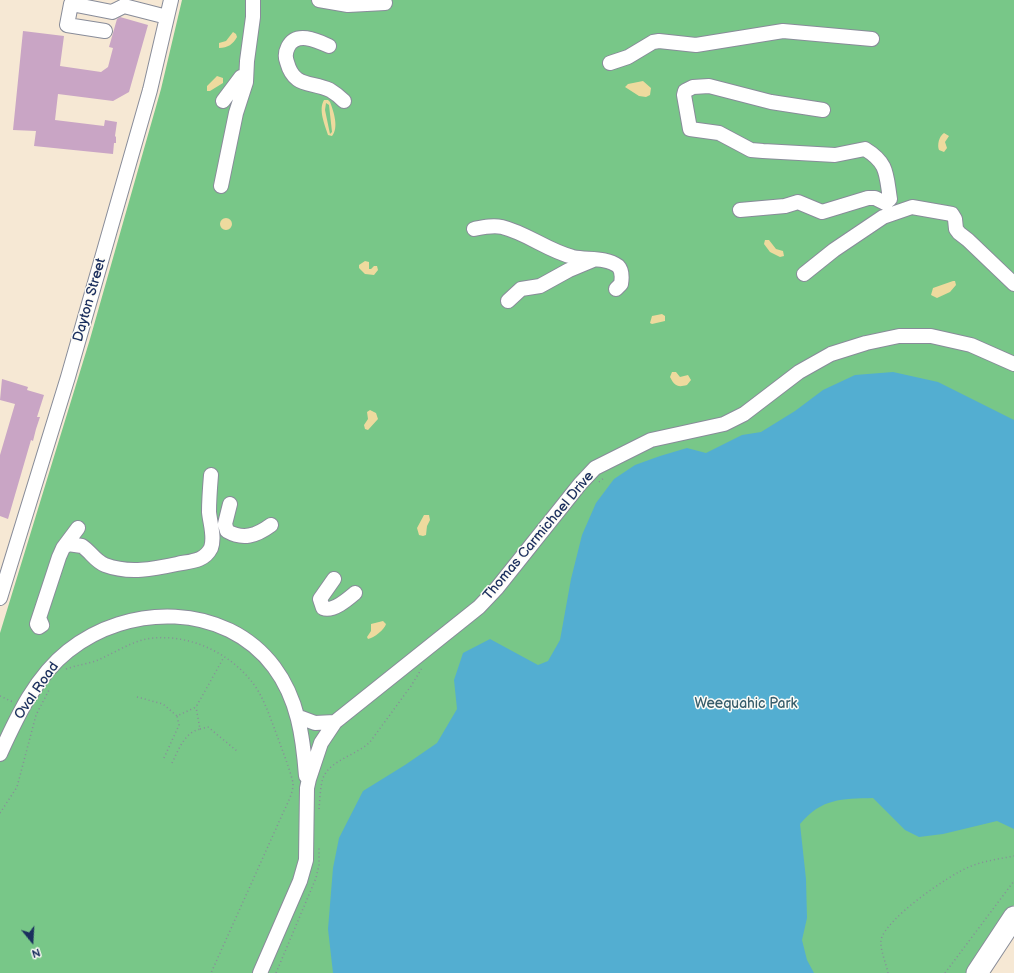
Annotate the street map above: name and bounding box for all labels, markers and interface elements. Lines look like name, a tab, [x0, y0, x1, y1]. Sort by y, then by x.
street label: Dayton Street	[70, 256, 110, 344]
street label: Thomas Carmichael Drive	[480, 468, 598, 604]
street label: Oval Road	[11, 659, 63, 723]
park label: Weequahic Park	[695, 696, 797, 712]
north arrow	[12, 921, 52, 961]
text: N	[30, 945, 42, 960]

